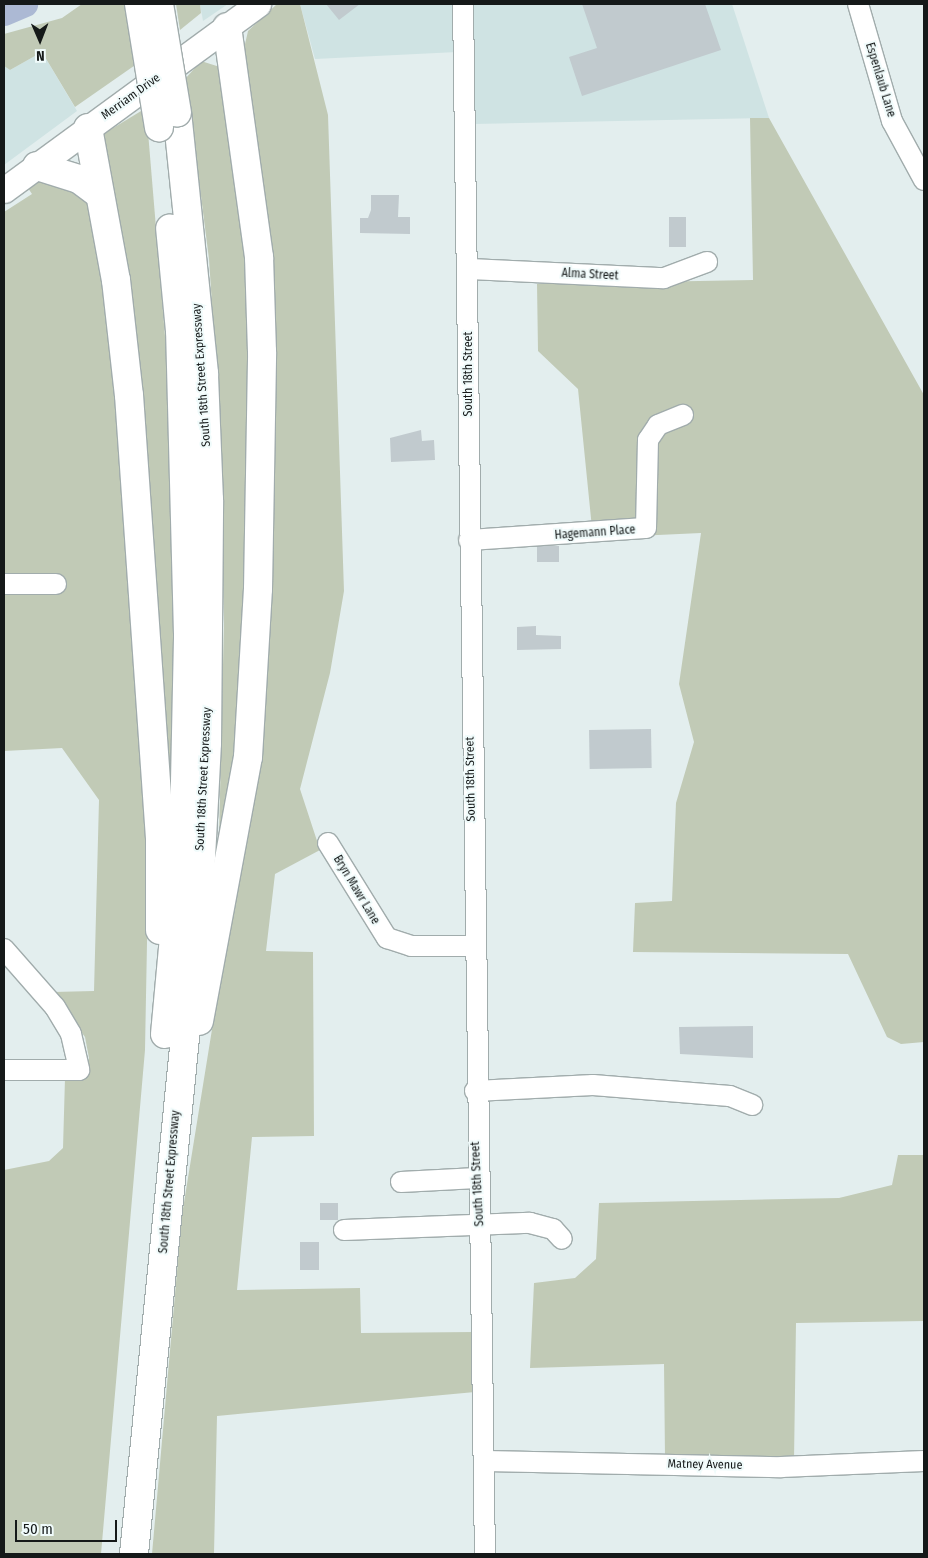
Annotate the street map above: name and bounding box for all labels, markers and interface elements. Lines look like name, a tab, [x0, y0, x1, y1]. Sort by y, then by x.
north arrow	[15, 15, 65, 65]
street label: Espenlaub Lane	[862, 41, 898, 119]
text: N	[36, 47, 45, 64]
street label: Merriam Drive	[99, 71, 163, 123]
street label: Alma Street	[561, 266, 619, 284]
street label: South 18th Street Expressway	[190, 303, 214, 447]
street label: South 18th Street	[462, 332, 476, 416]
street label: Hagemann Place	[554, 523, 636, 543]
street label: South 18th Street Expressway	[193, 707, 215, 851]
street label: South 18th Street	[463, 736, 479, 822]
street label: Bryn Mawr Lane	[330, 853, 382, 927]
street label: South 18th Street Expressway	[157, 1110, 183, 1254]
street label: South 18th Street	[469, 1141, 487, 1227]
street label: Matney Avenue	[667, 1457, 743, 1473]
scale bar	[18, 1510, 120, 1542]
text: 50 m	[23, 1520, 53, 1538]

